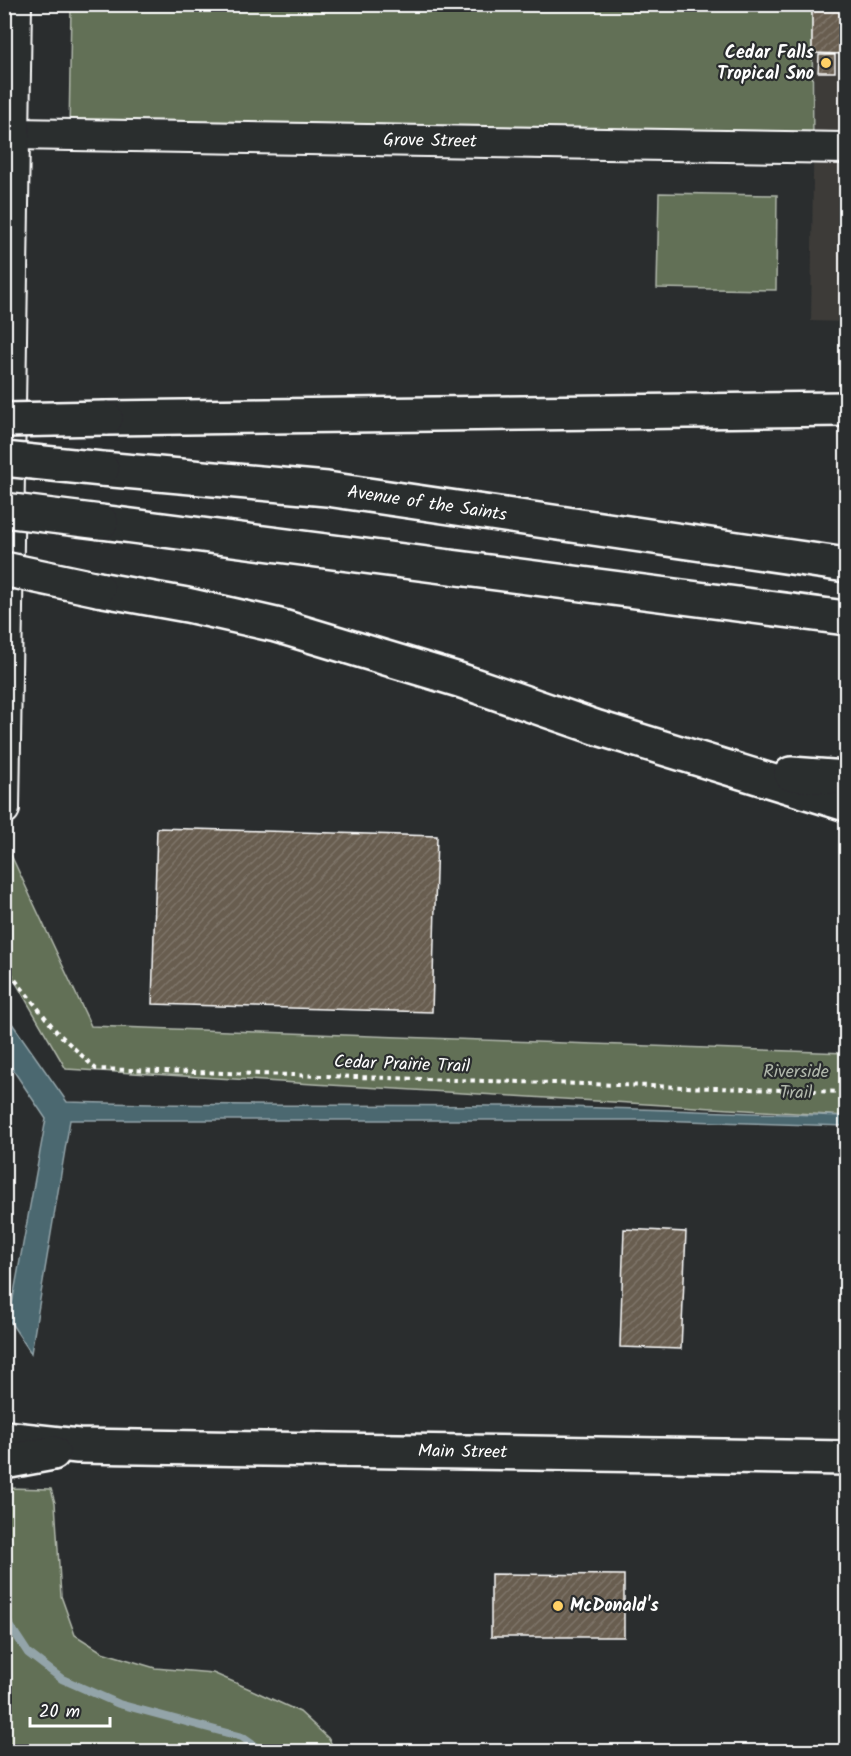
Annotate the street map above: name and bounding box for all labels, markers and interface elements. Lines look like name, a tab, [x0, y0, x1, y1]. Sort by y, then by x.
place label: Cedar Falls Tropical Sno	[717, 39, 815, 89]
marker: Cedar Falls Tropical Sno	[819, 56, 833, 70]
street label: Grove Street	[383, 126, 478, 156]
street label: Avenue of the Saints	[345, 478, 509, 530]
street label: Cedar Prairie Trail	[333, 1048, 471, 1082]
park label: Riverside Trail	[763, 1058, 829, 1108]
street label: Main Street	[418, 1437, 509, 1467]
place label: McDonald's	[570, 1592, 659, 1621]
marker: McDonald's	[551, 1599, 565, 1613]
scale bar	[30, 1690, 110, 1728]
text: 20 m	[39, 1698, 80, 1727]

